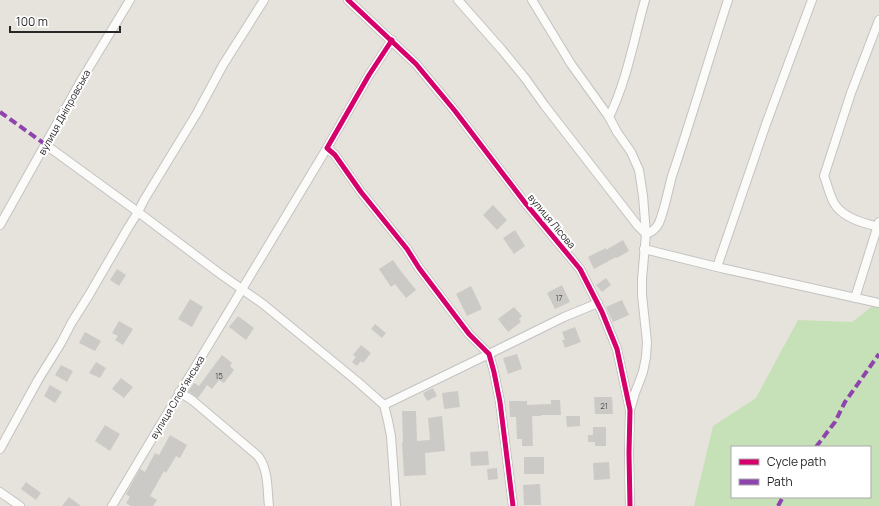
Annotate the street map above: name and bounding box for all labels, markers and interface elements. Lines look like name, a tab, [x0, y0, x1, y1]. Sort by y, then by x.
scale bar	[10, 8, 120, 34]
text: 100 m	[16, 13, 48, 30]
street label: вулиця Дніпровська	[35, 67, 93, 157]
street label: вулиця Лісова	[525, 191, 579, 251]
house number: 17	[555, 292, 563, 303]
street label: вулиця Словʼянська	[147, 353, 207, 441]
house number: 15	[215, 370, 223, 381]
house number: 21	[600, 400, 608, 411]
legend	[731, 446, 871, 498]
text: Cycle path	[767, 453, 826, 470]
text: Path	[767, 473, 793, 490]

